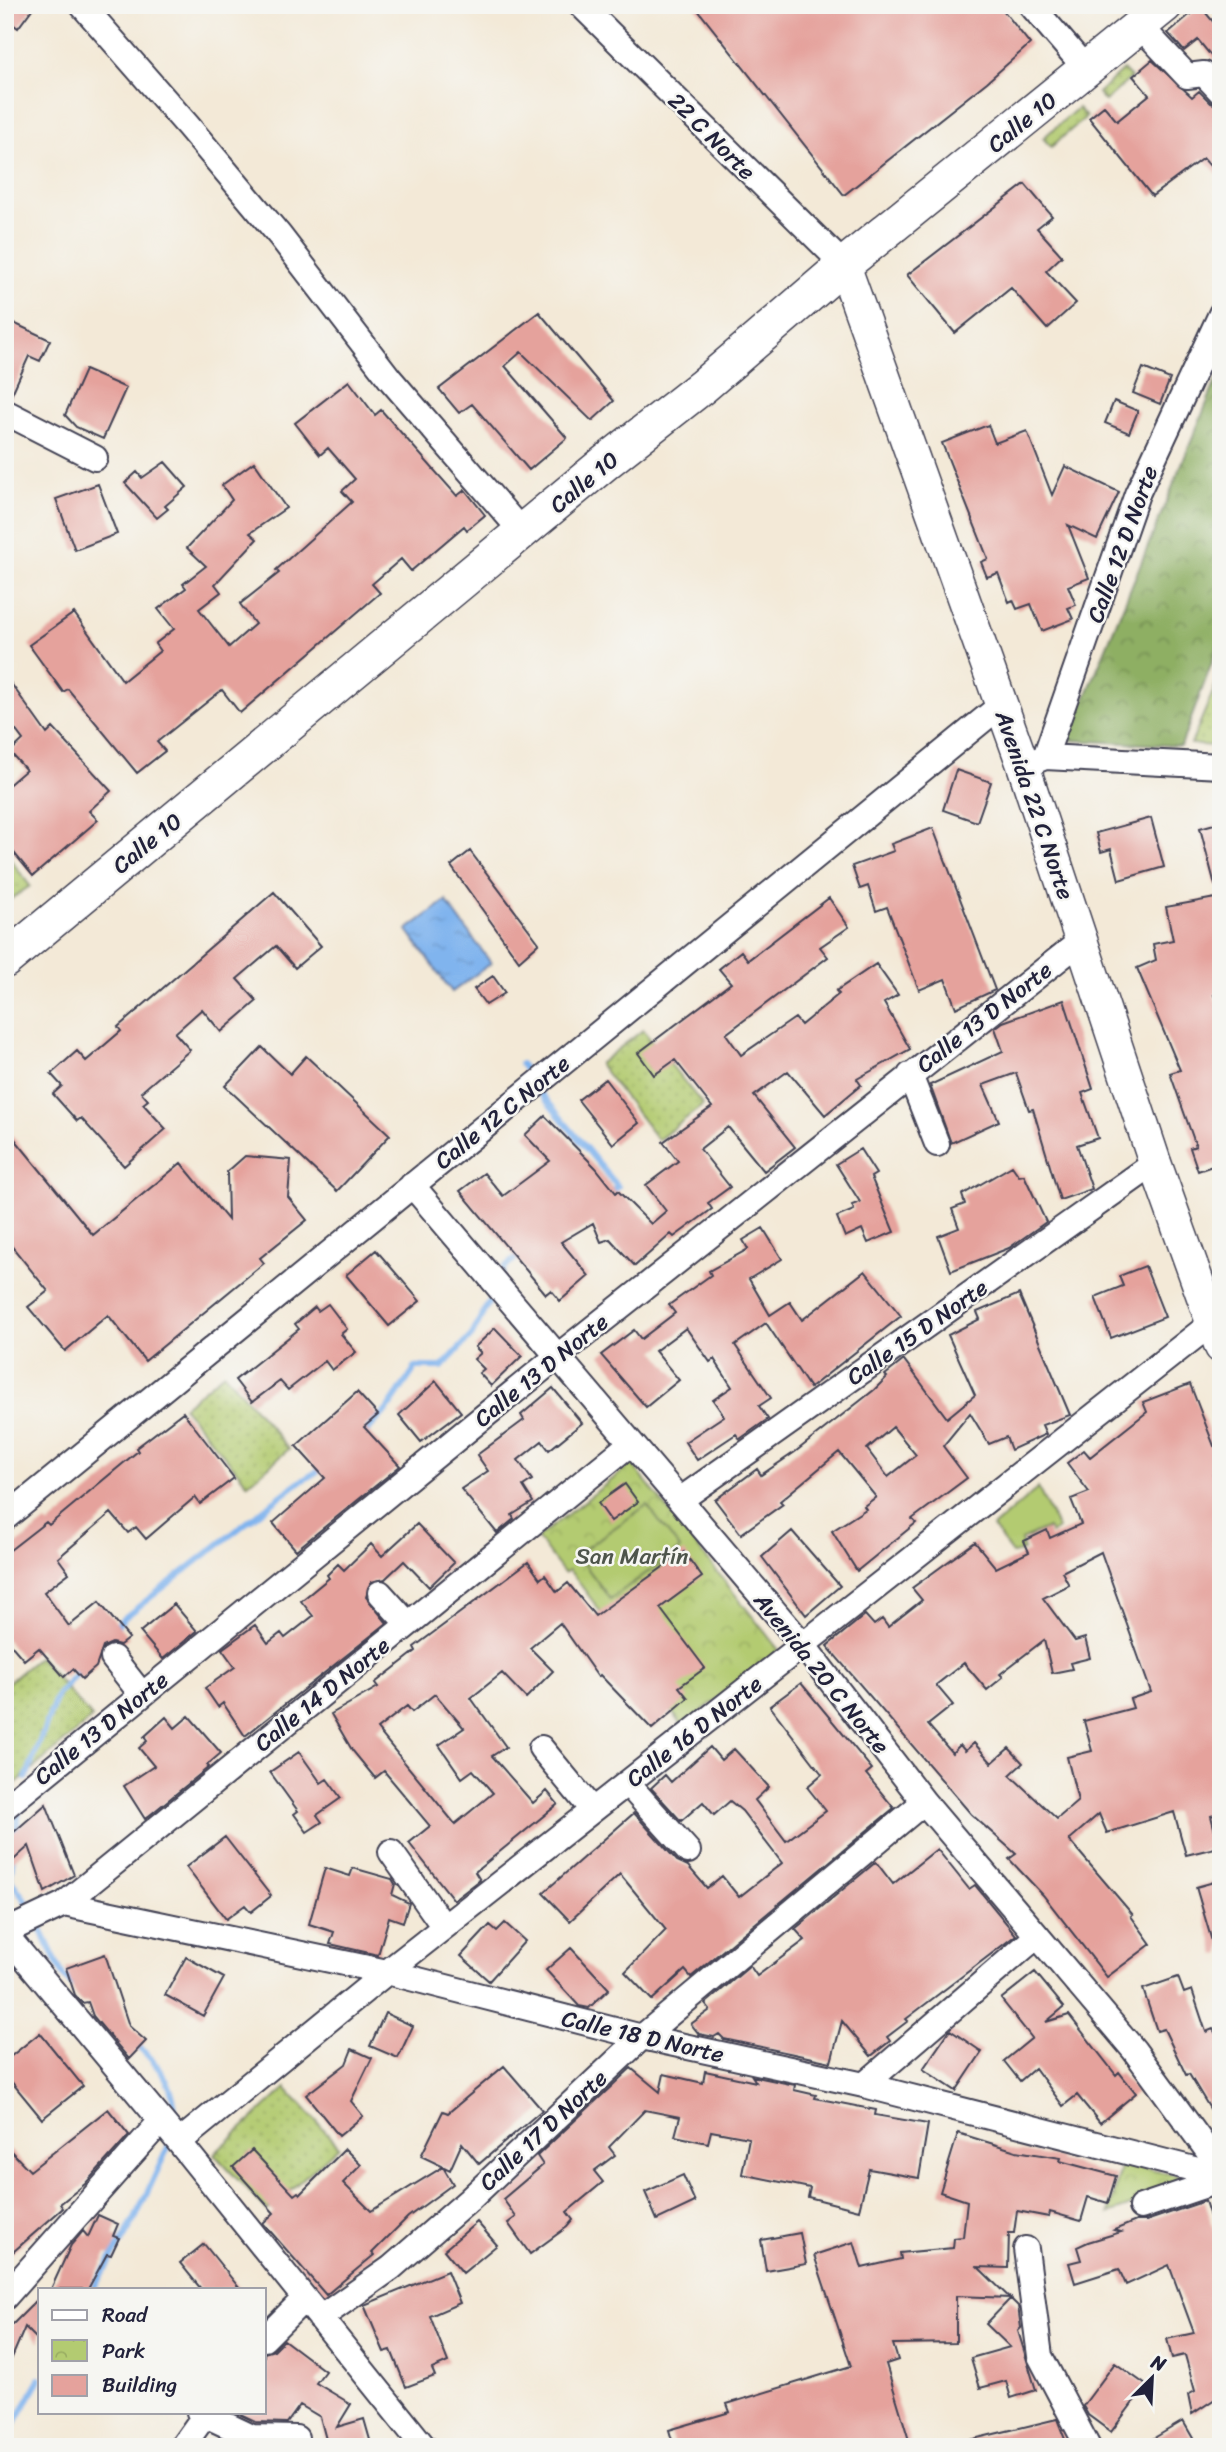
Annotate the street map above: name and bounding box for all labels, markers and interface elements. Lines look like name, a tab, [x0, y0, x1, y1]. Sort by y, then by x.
street label: Calle 10	[978, 81, 1067, 164]
street label: 22 C Norte	[658, 82, 766, 191]
street label: Calle 10	[540, 441, 629, 524]
street label: Calle 12 D Norte	[1075, 460, 1170, 629]
street label: Avenida 22 C Norte	[983, 704, 1086, 906]
street label: Calle 10	[103, 802, 192, 885]
street label: Calle 13 D Norte	[907, 951, 1062, 1084]
street label: Calle 12 C Norte	[425, 1044, 580, 1180]
street label: Calle 15 D Norte	[838, 1268, 997, 1397]
street label: Calle 13 D Norte	[465, 1303, 618, 1438]
park label: San Martín	[575, 1536, 689, 1577]
street label: Avenida 20 C Norte	[742, 1582, 900, 1764]
street label: Calle 14 D Norte	[245, 1626, 400, 1763]
street label: Calle 13 D Norte	[25, 1661, 178, 1796]
street label: Calle 16 D Norte	[617, 1664, 772, 1798]
street label: Calle 18 D Norte	[558, 1998, 728, 2075]
street label: Calle 17 D Norte	[469, 2059, 618, 2202]
legend	[38, 2288, 266, 2414]
text: Road	[102, 2296, 149, 2334]
text: Park	[102, 2332, 145, 2370]
north arrow	[1118, 2344, 1188, 2414]
text: N	[1145, 2345, 1172, 2381]
text: Building	[102, 2366, 178, 2404]

